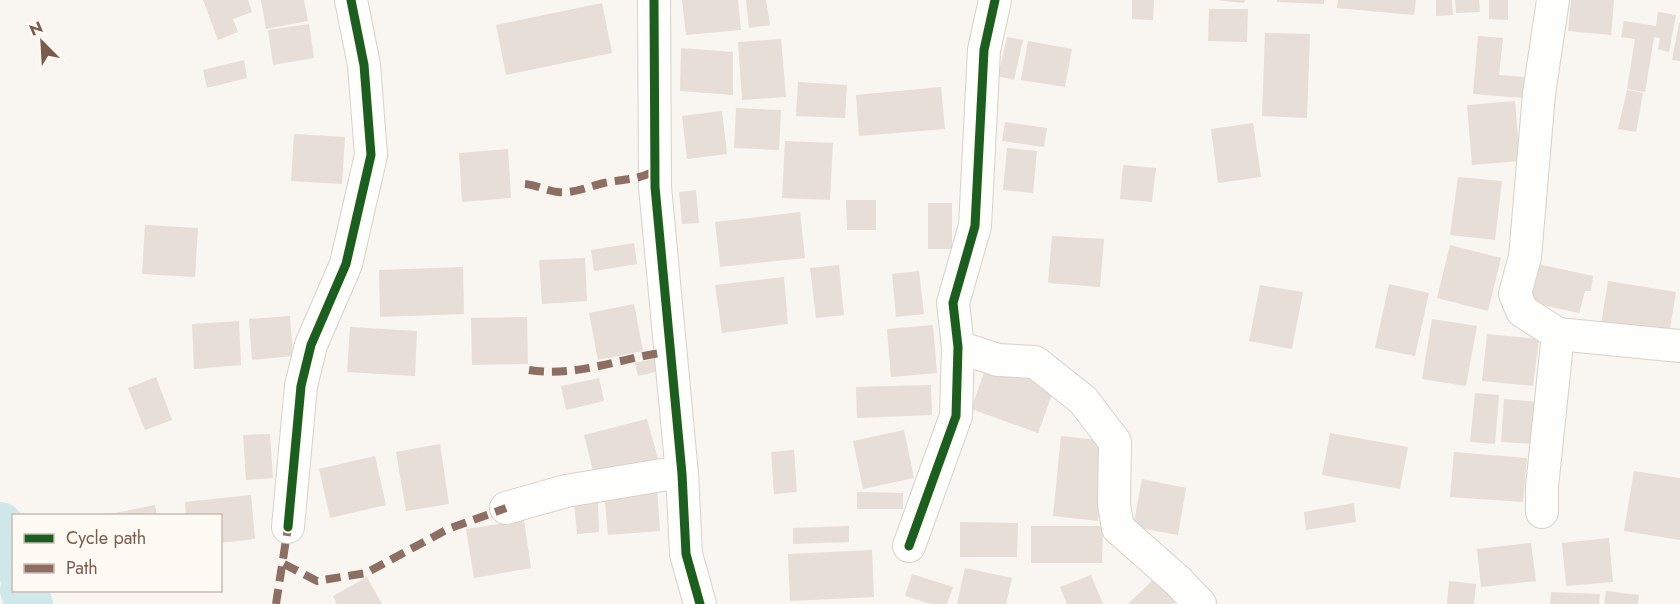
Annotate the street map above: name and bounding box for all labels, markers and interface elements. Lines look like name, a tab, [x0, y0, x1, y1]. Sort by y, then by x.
north arrow	[12, 12, 72, 72]
text: N	[26, 16, 47, 42]
legend	[12, 514, 222, 592]
text: Cycle path	[66, 525, 146, 551]
text: Path	[66, 555, 98, 581]

